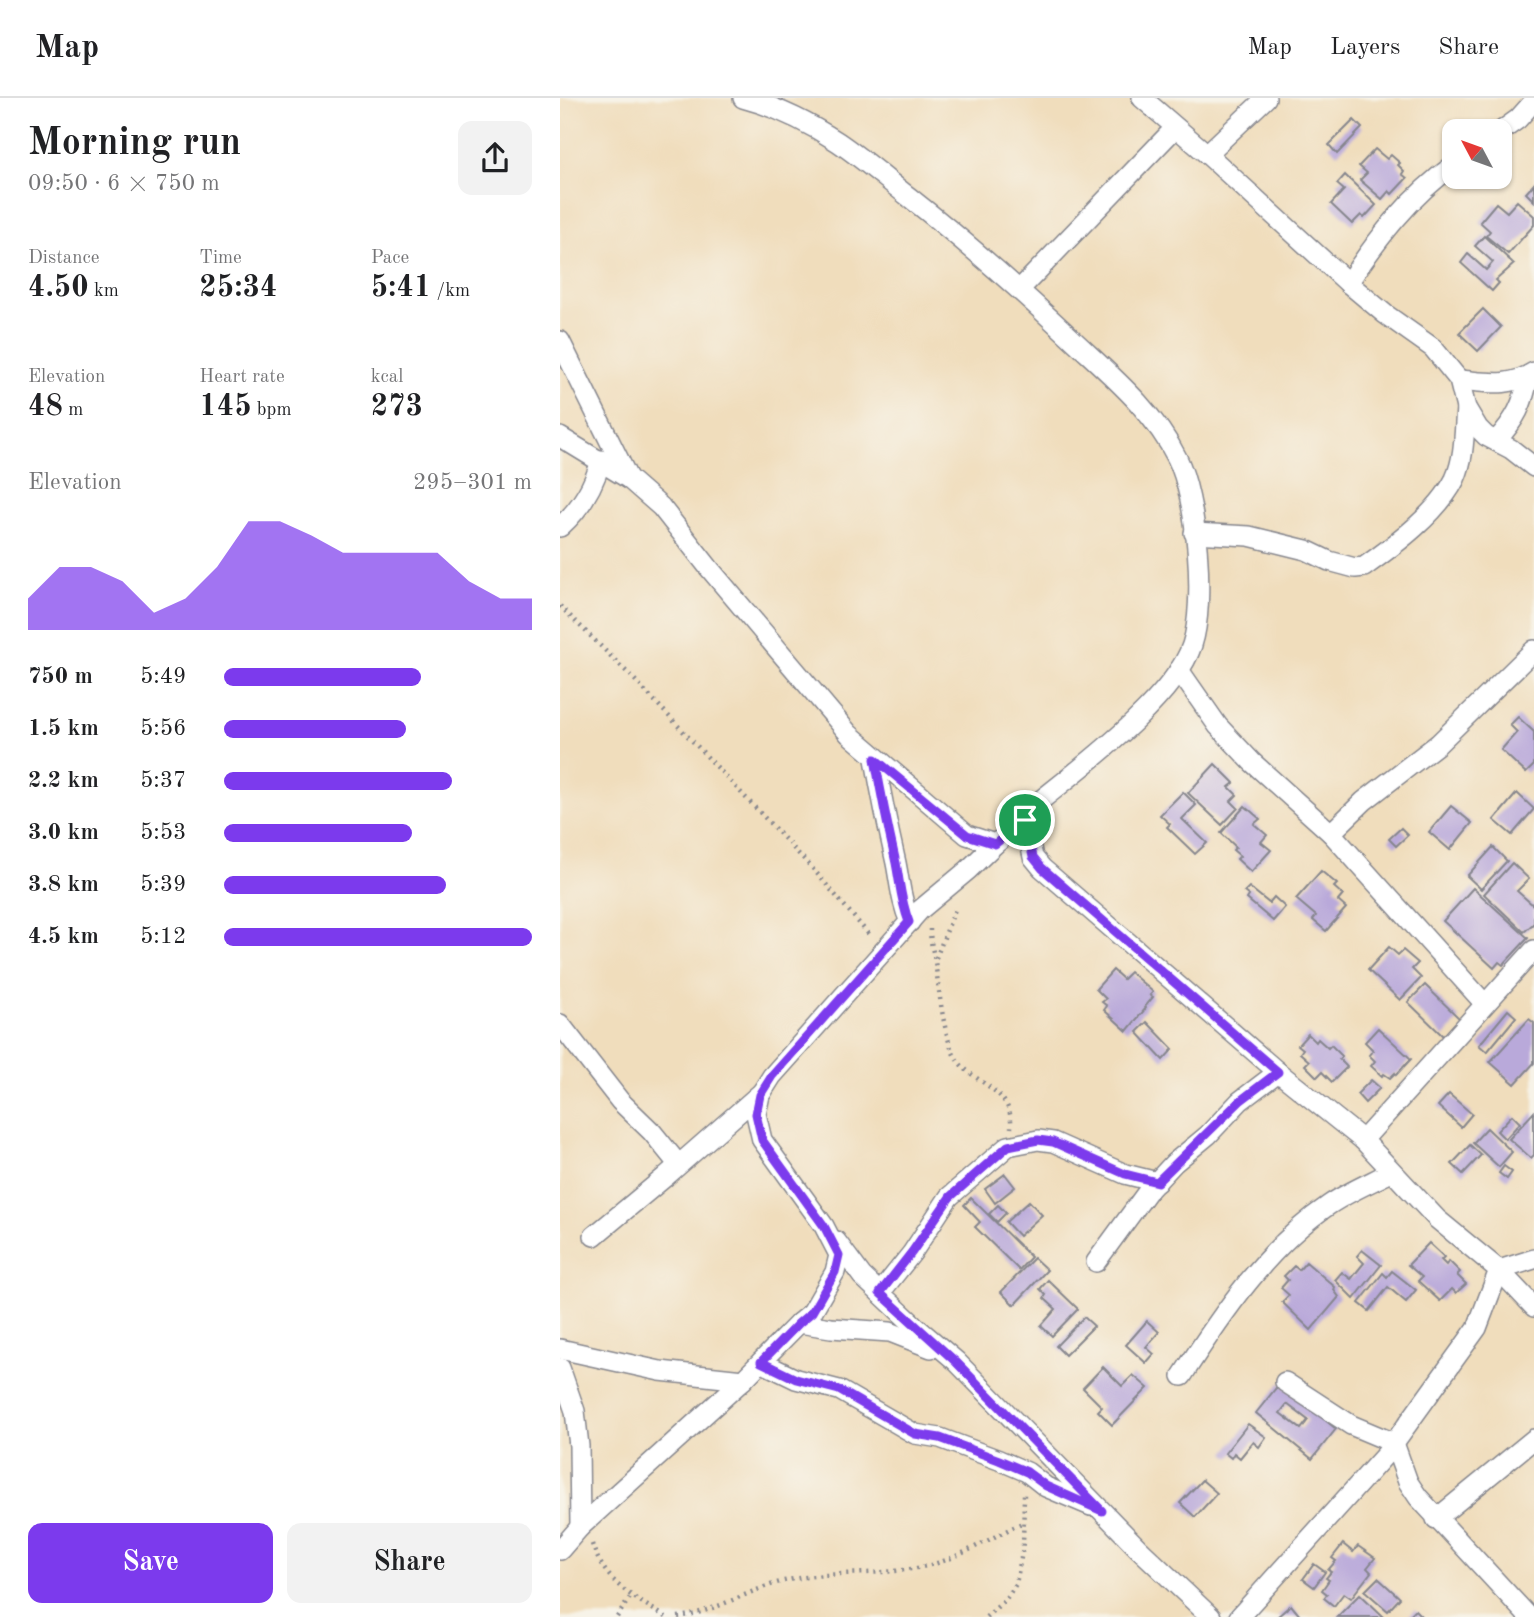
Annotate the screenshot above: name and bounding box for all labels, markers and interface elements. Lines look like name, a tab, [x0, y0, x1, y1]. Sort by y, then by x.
text: Map	[35, 32, 99, 65]
text: Map	[1248, 36, 1292, 60]
text: Layers	[1330, 36, 1400, 60]
text: Share	[1438, 36, 1499, 60]
north arrow	[1442, 119, 1512, 189]
map controls	[1442, 119, 1512, 189]
button: share	[458, 121, 532, 195]
text: Morning run	[28, 125, 241, 163]
text: 09:50 · 6 × 750 m	[28, 172, 220, 195]
text: Distance	[28, 249, 100, 268]
text: Time	[199, 249, 242, 268]
text: Pace	[371, 249, 409, 268]
text: 4.50	[28, 273, 89, 303]
text: 25:34	[199, 273, 277, 303]
text: 5:41	[371, 273, 431, 303]
text: km	[89, 282, 119, 301]
text: /km	[431, 282, 470, 301]
text: Elevation	[28, 368, 105, 387]
text: Heart rate	[199, 368, 285, 387]
text: kcal	[371, 368, 403, 387]
text: 48	[28, 392, 63, 422]
text: 145	[199, 392, 252, 422]
text: 273	[371, 392, 423, 422]
text: m	[63, 401, 83, 420]
text: bpm	[252, 401, 292, 420]
text: Elevation	[28, 471, 122, 494]
text: 295–301 m	[413, 471, 532, 494]
text: 750 m	[28, 665, 93, 688]
text: 5:49	[140, 665, 186, 688]
text: 1.5 km	[28, 717, 99, 740]
text: 5:56	[140, 717, 186, 740]
text: 2.2 km	[28, 769, 99, 792]
text: 5:37	[140, 769, 186, 792]
pin	[995, 790, 1055, 850]
icon: arrive	[1006, 801, 1044, 839]
text: 3.0 km	[28, 821, 99, 844]
text: 5:53	[140, 821, 186, 844]
text: 3.8 km	[28, 873, 99, 896]
text: 5:39	[140, 873, 186, 896]
text: 4.5 km	[28, 925, 99, 948]
text: 5:12	[140, 925, 186, 948]
button: Save	[28, 1523, 273, 1603]
button: Share	[287, 1523, 532, 1603]

